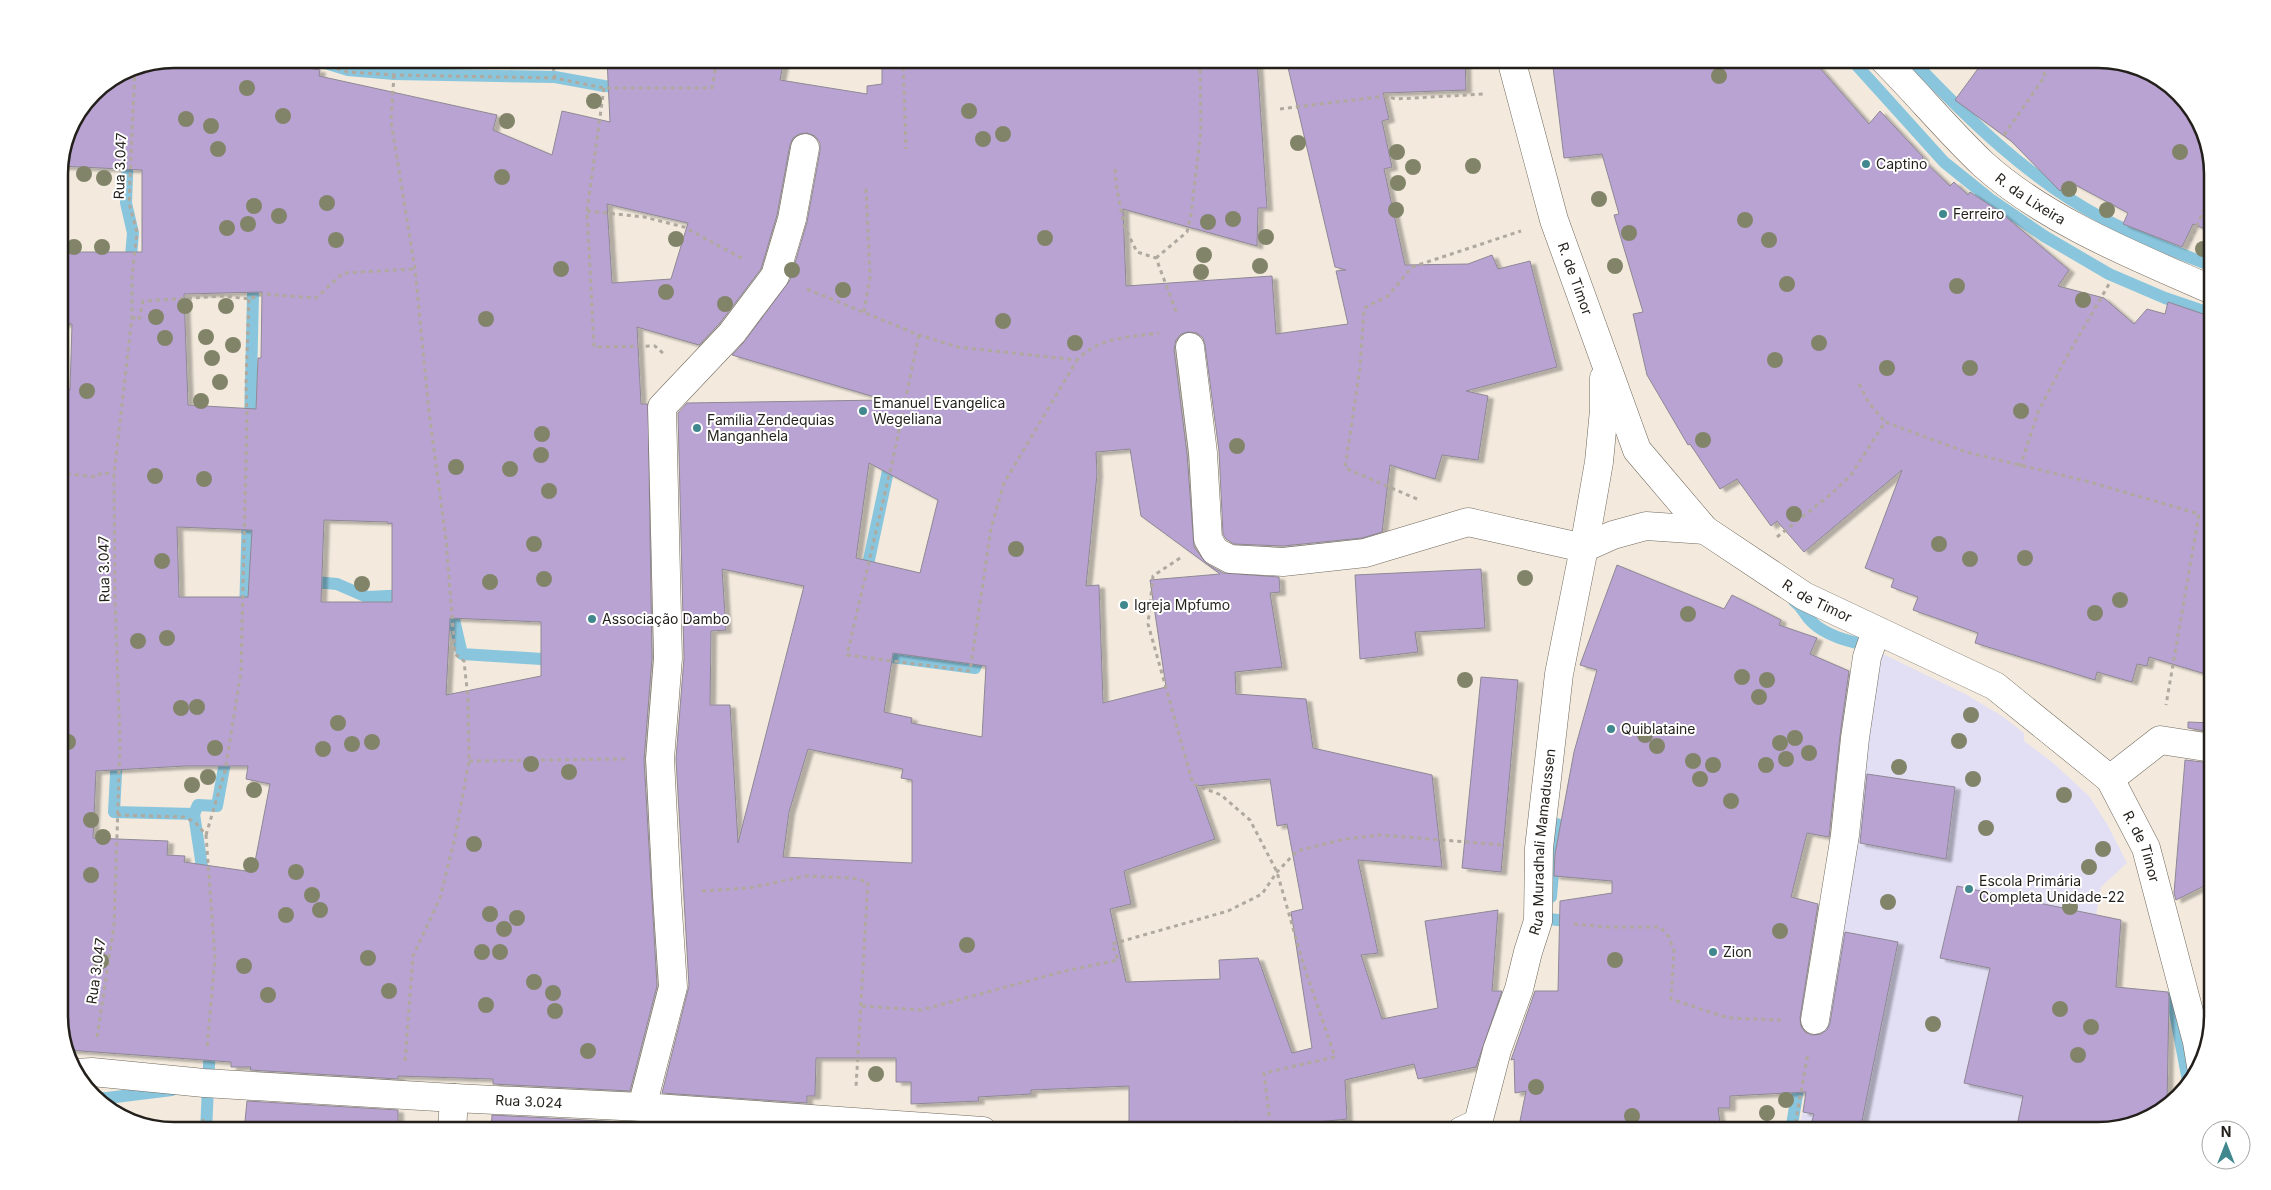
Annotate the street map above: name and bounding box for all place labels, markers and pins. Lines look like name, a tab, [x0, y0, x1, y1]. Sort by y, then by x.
place label: Captino	[1876, 155, 1927, 172]
marker: Captino	[1860, 158, 1872, 170]
place label: Ferreiro	[1953, 205, 2004, 222]
marker: Ferreiro	[1937, 208, 1949, 220]
place label: Emanuel Evangelica Wegeliana	[873, 394, 1005, 427]
marker: Emanuel Evangelica Wegeliana	[857, 405, 869, 417]
place label: Familia Zendequias Manganhela	[707, 411, 834, 444]
marker: Familia Zendequias Manganhela	[691, 422, 703, 434]
place label: Igreja Mpfumo	[1134, 596, 1230, 613]
marker: Igreja Mpfumo	[1118, 599, 1130, 611]
place label: Associação Dambo	[602, 610, 730, 627]
marker: Associação Dambo	[586, 613, 598, 625]
place label: Quiblataine	[1621, 720, 1696, 737]
marker: Quiblataine	[1605, 723, 1617, 735]
place label: Escola Primária Completa Unidade-22	[1979, 872, 2125, 905]
marker: Escola Primária Completa Unidade-22	[1963, 883, 1975, 895]
place label: Zion	[1723, 943, 1752, 960]
marker: Zion	[1707, 946, 1719, 958]

